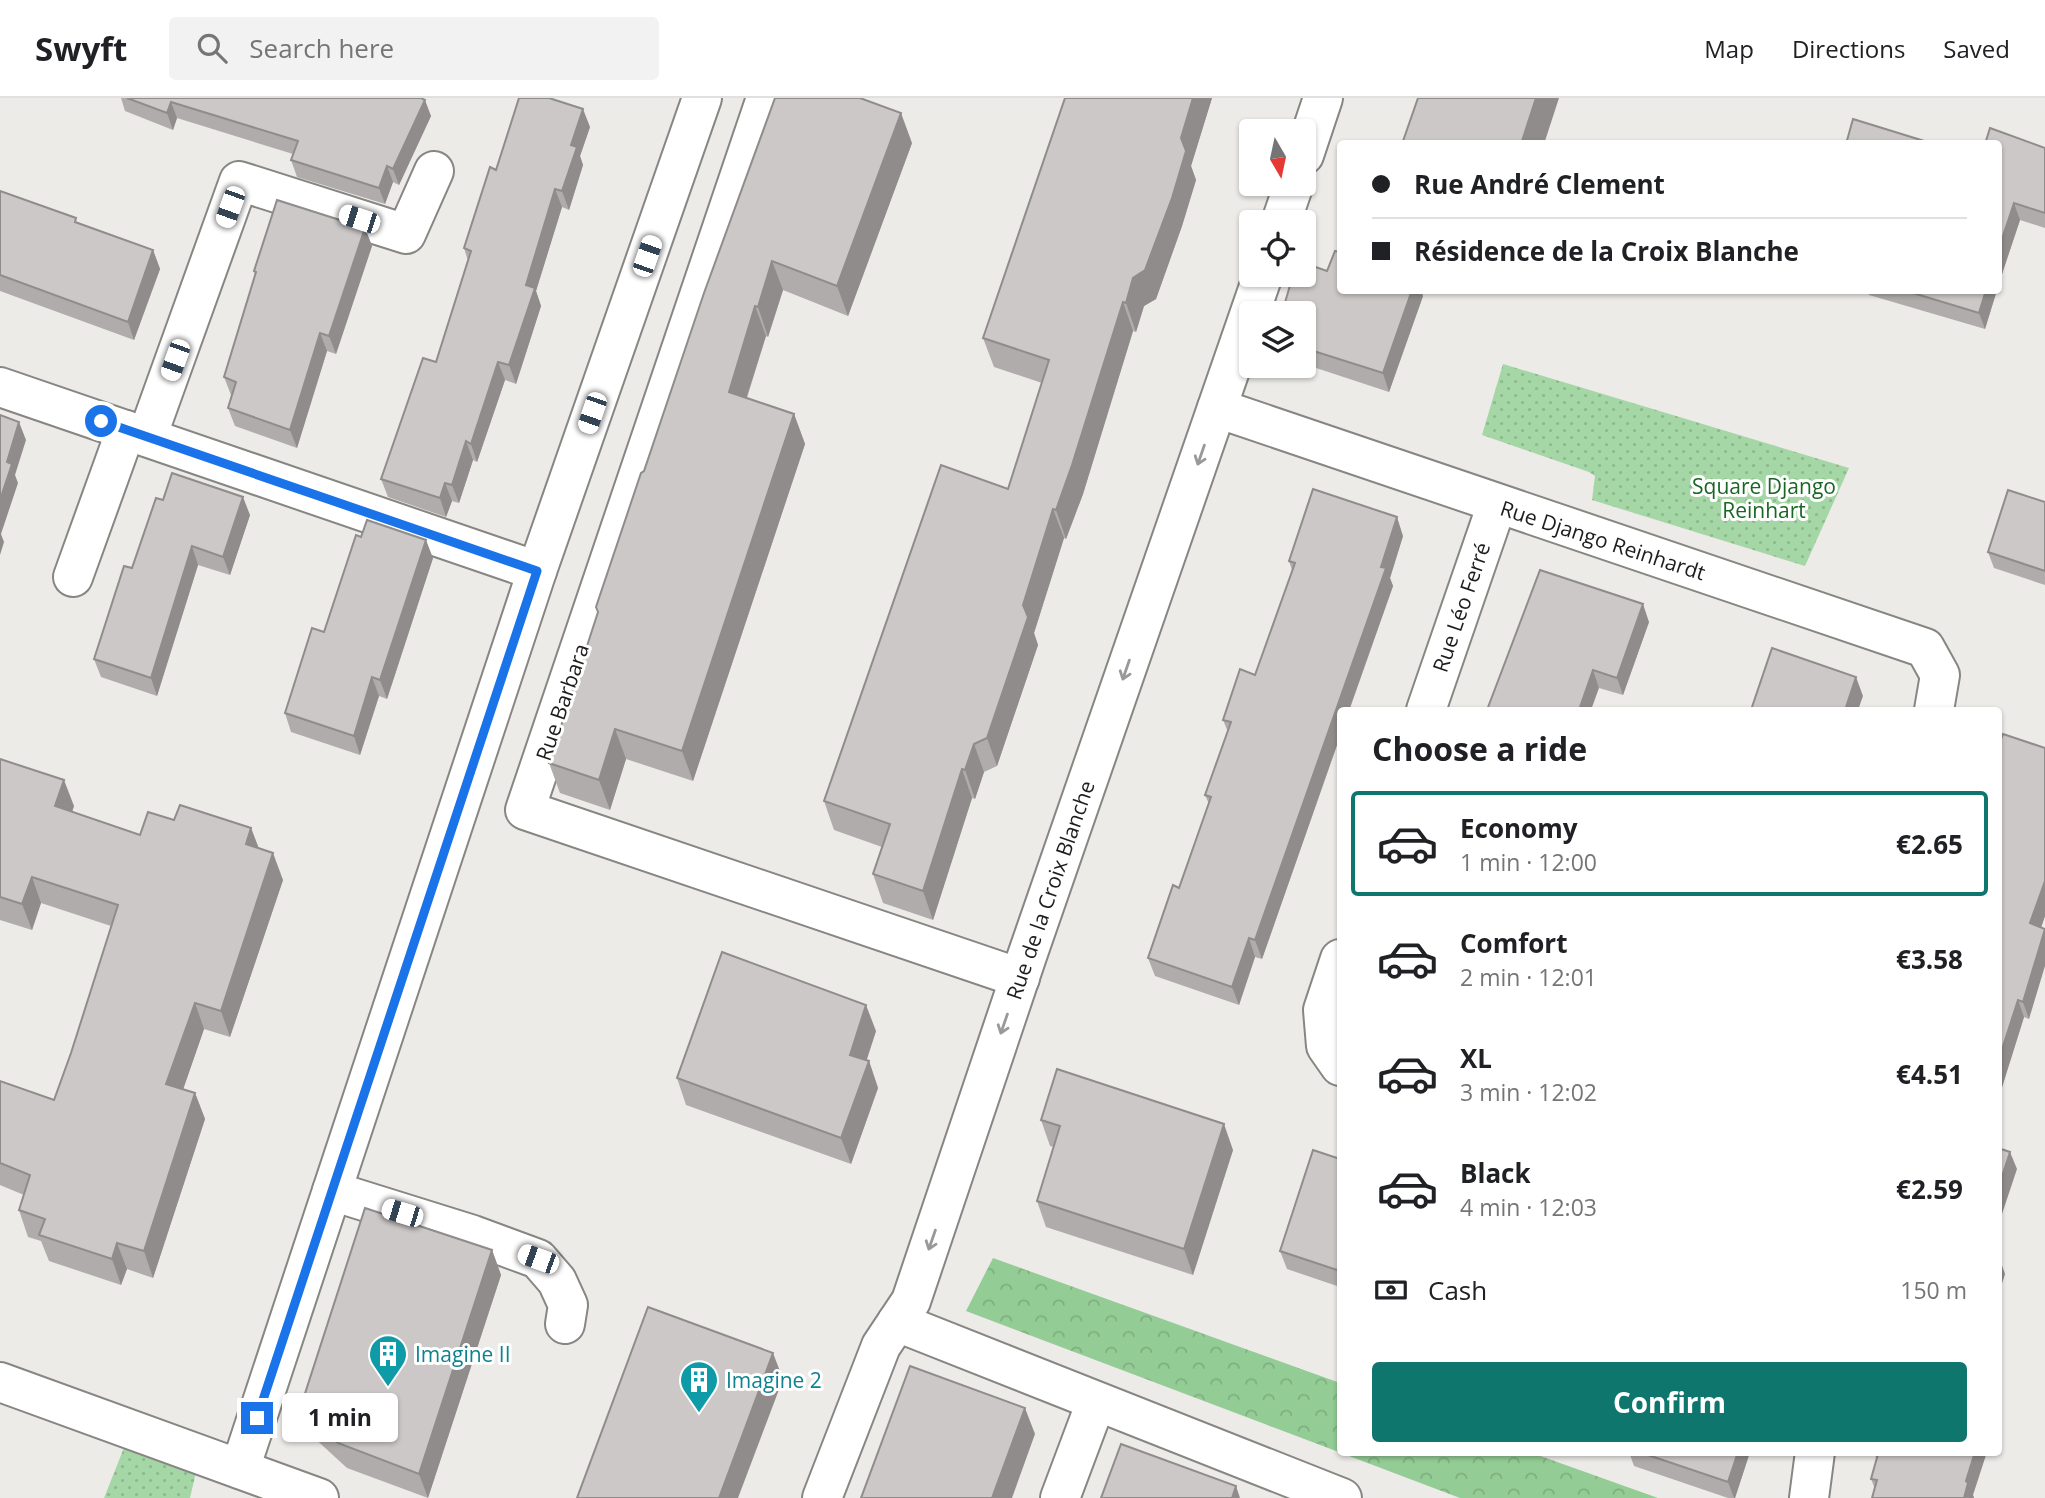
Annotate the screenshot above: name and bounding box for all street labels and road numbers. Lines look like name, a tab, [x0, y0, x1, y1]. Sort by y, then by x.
street label: Rue Django Reinhardt	[1497, 494, 1709, 586]
street label: Rue Léo Ferré	[1426, 538, 1496, 676]
street label: Rue Barbara	[529, 640, 595, 764]
street label: Rue de la Croix Blanche	[999, 777, 1101, 1003]

